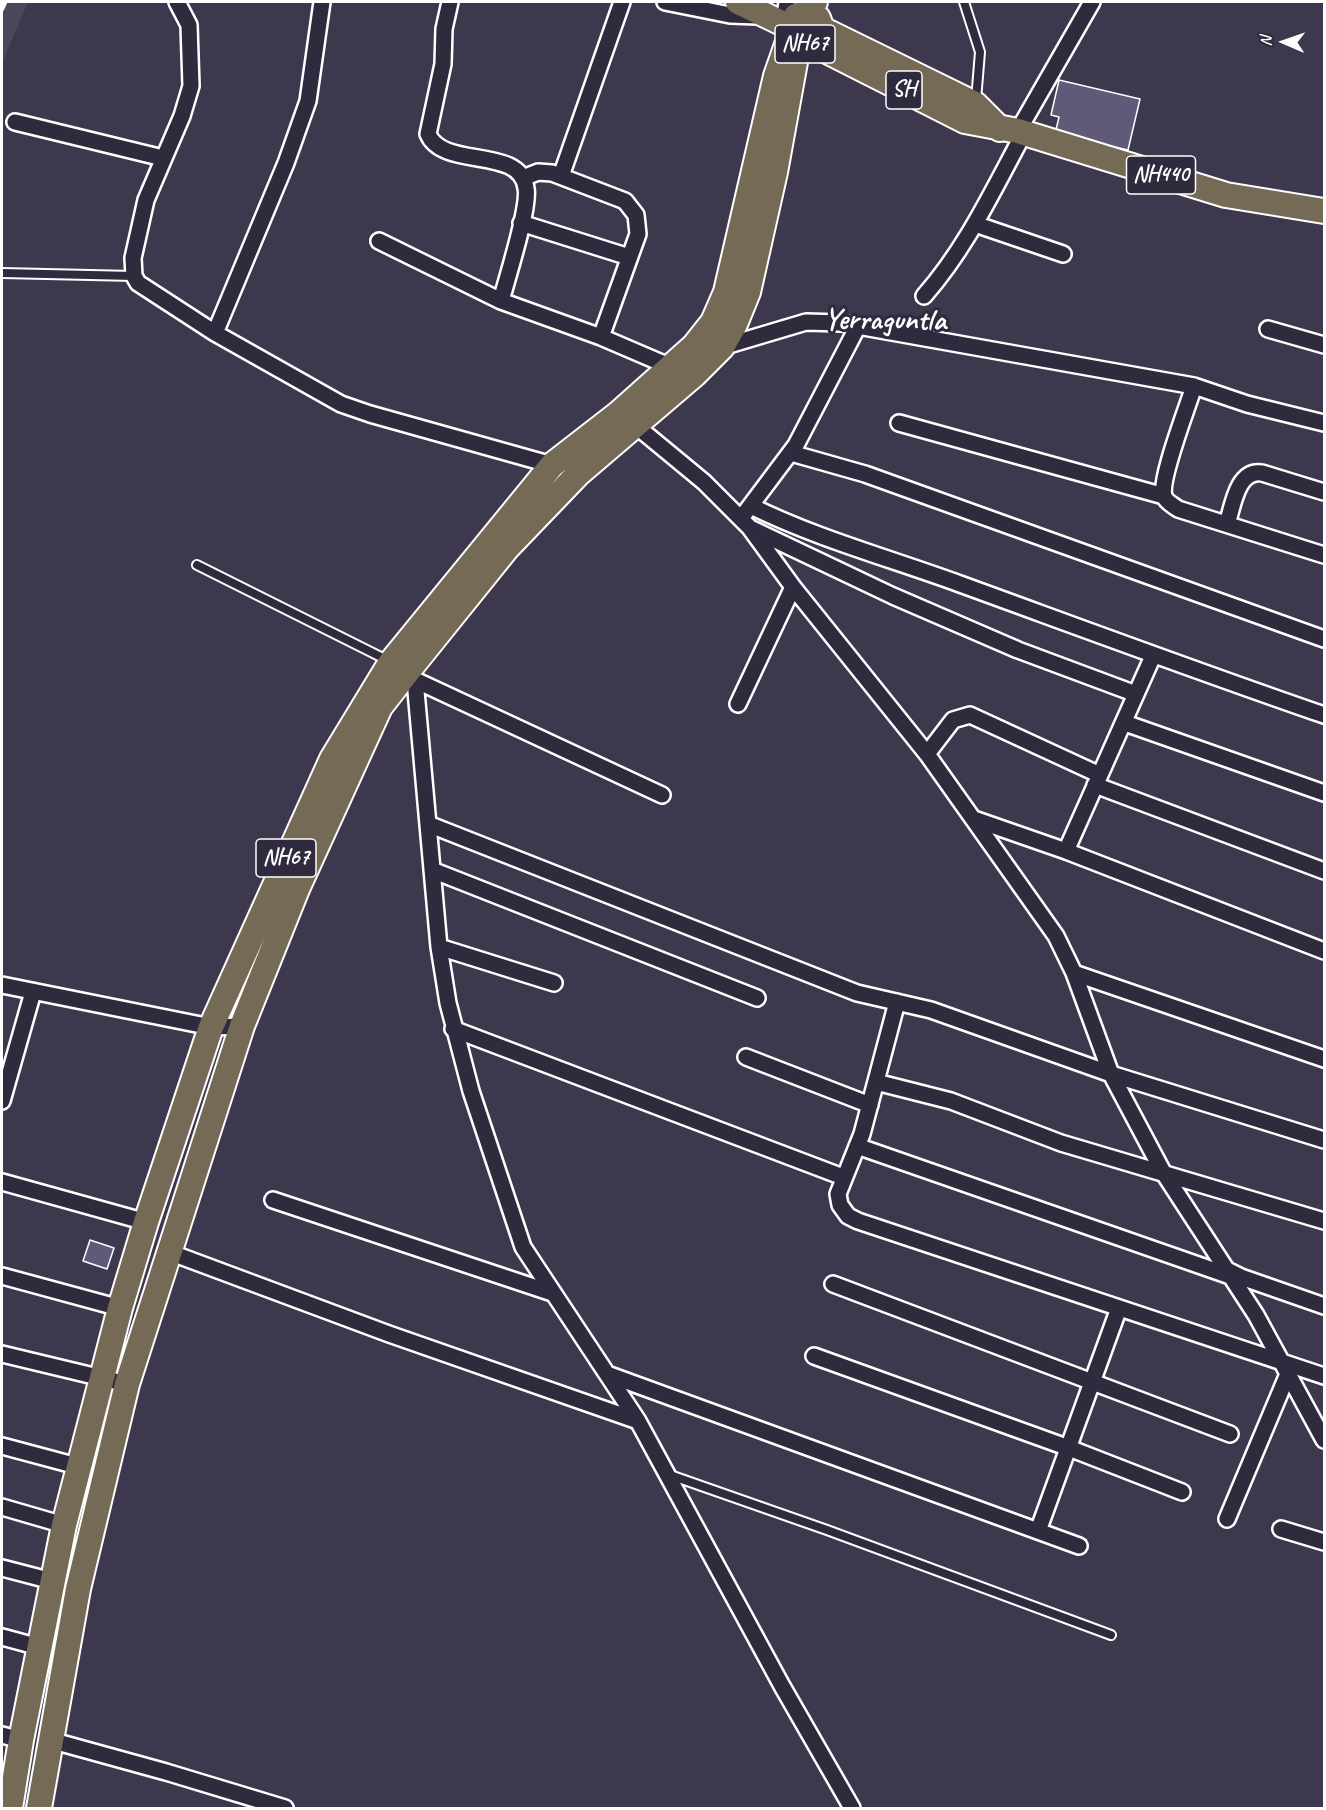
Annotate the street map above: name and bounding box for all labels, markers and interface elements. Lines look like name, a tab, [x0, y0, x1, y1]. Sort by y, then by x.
north arrow	[1254, 12, 1314, 72]
road number: NH67	[775, 25, 835, 63]
text: N	[1256, 36, 1276, 47]
road number: SH	[886, 71, 922, 109]
road number: NH440	[1126, 156, 1196, 194]
district label: Yerraguntla	[824, 303, 946, 339]
road number: NH67	[256, 839, 316, 877]

